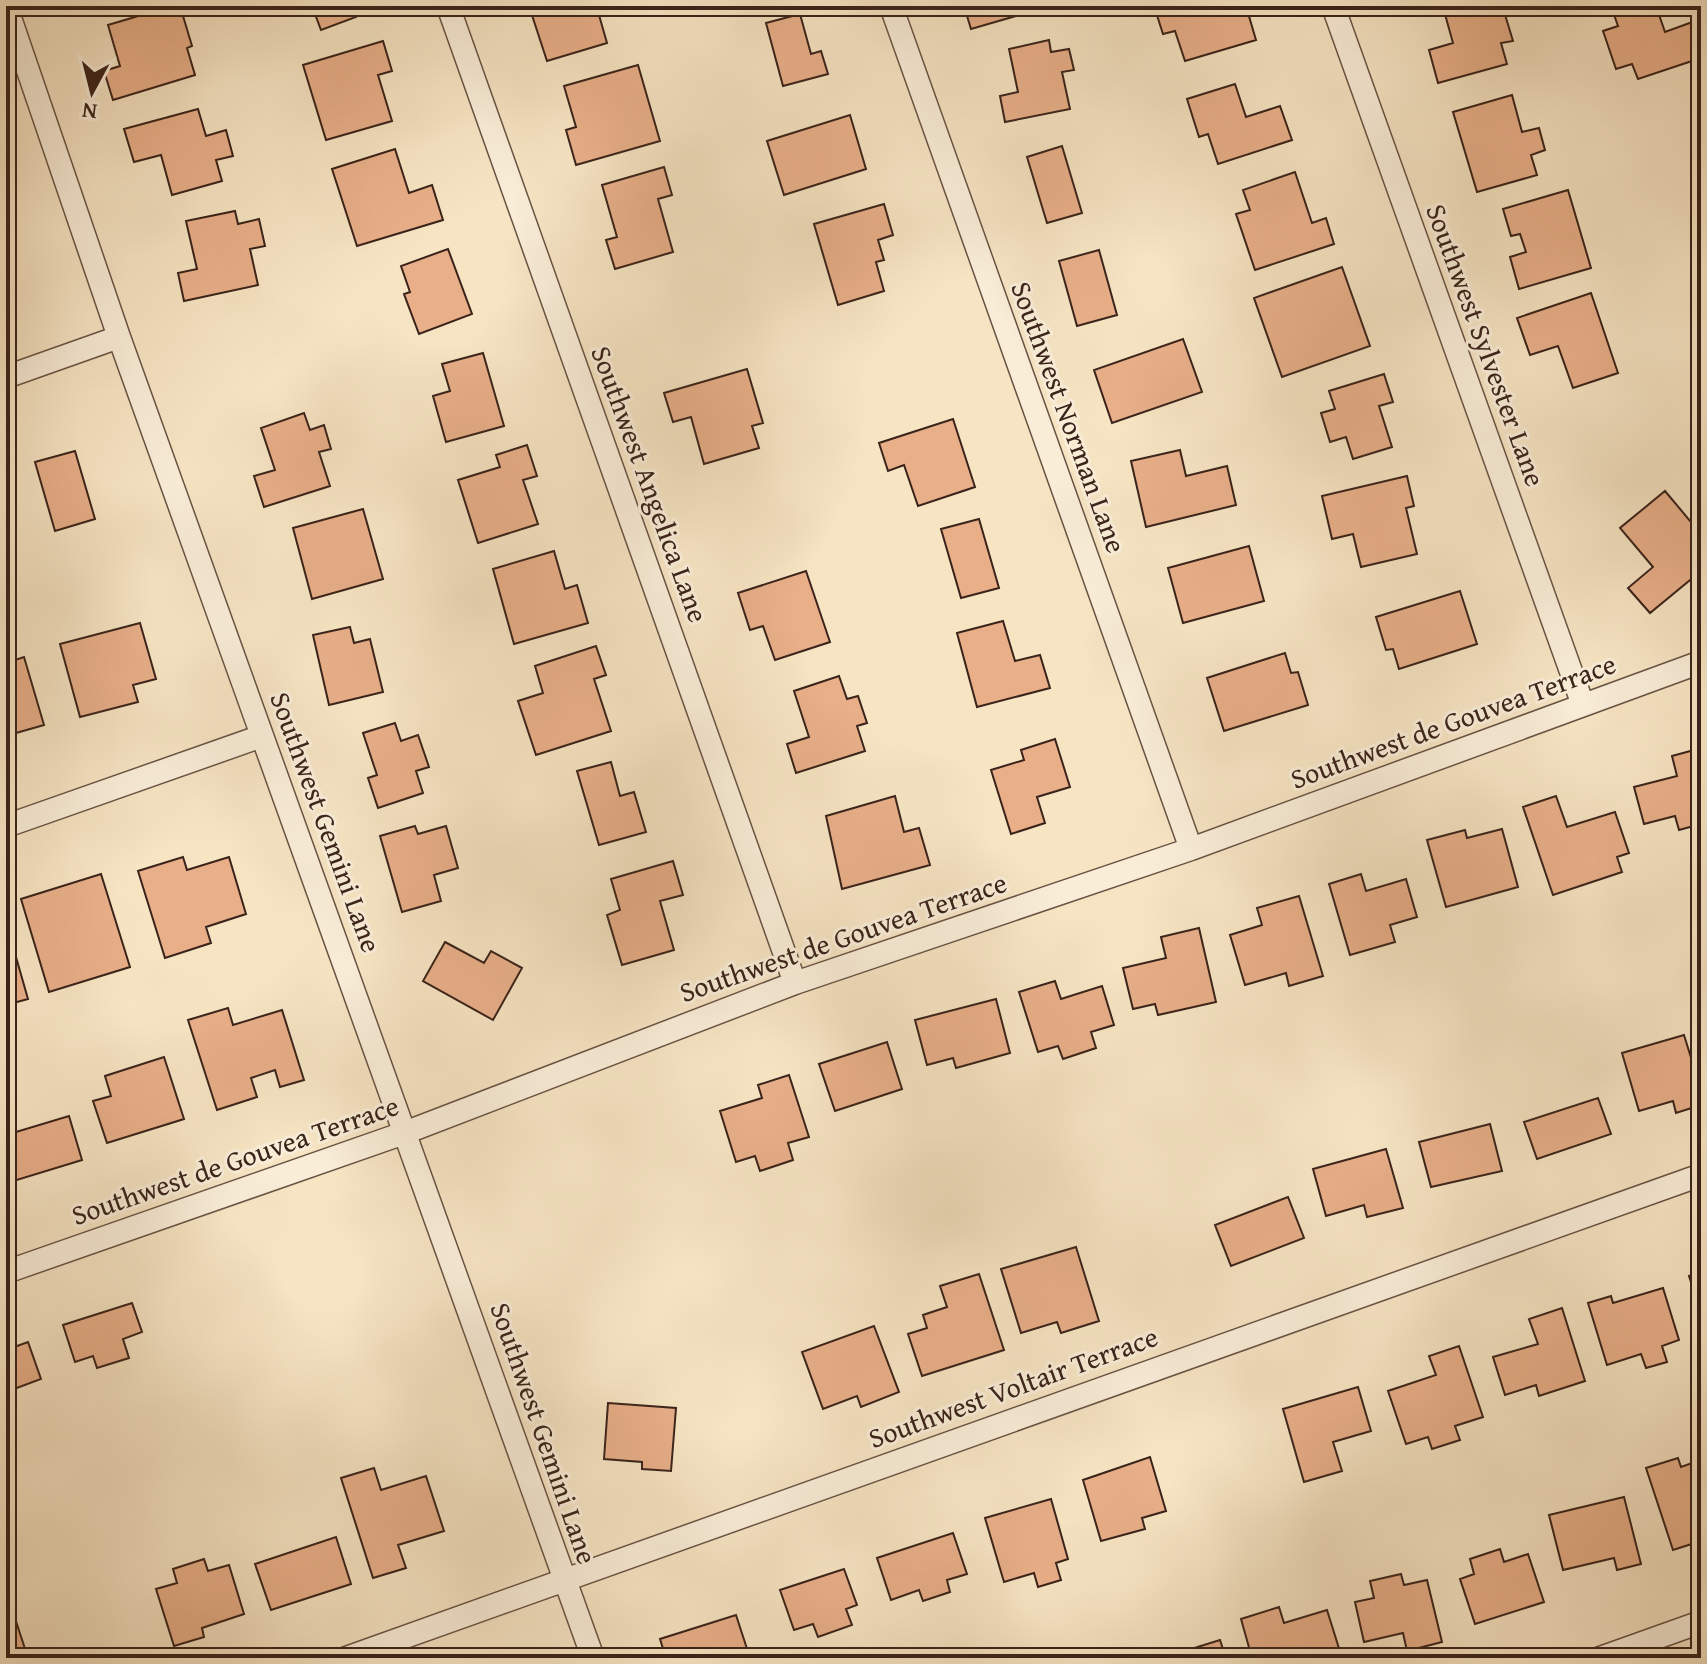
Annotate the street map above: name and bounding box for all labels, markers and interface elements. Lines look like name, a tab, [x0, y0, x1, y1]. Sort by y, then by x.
north arrow	[52, 52, 132, 132]
text: N	[80, 95, 99, 129]
street label: Southwest Sylvester Lane	[1416, 198, 1557, 492]
street label: Southwest Norman Lane	[1001, 275, 1138, 558]
street label: Southwest Angelica Lane	[581, 340, 720, 628]
street label: Southwest de Gouvea Terrace	[1284, 642, 1621, 799]
street label: Southwest Gemini Lane	[260, 686, 393, 958]
street label: Southwest de Gouvea Terrace	[674, 861, 1012, 1012]
street label: Southwest de Gouvea Terrace	[66, 1084, 404, 1235]
street label: Southwest Gemini Lane	[480, 1297, 608, 1569]
street label: Southwest Voltair Terrace	[862, 1315, 1163, 1458]

